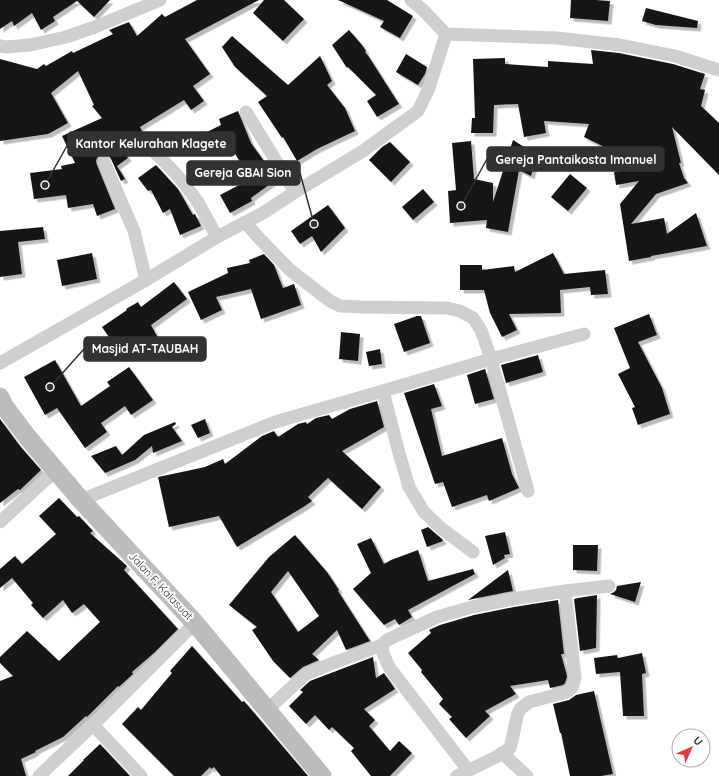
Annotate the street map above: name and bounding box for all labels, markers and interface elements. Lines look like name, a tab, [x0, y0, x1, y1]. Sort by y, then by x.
callout: Kantor Kelurahan Klagete	[68, 132, 235, 156]
text: Kantor Kelurahan Klagete	[75, 136, 227, 151]
callout: Gereja Pantaikosta Imanuel	[487, 147, 664, 171]
text: Gereja Pantaikosta Imanuel	[496, 152, 656, 167]
callout: Gereja GBAI Sion	[187, 161, 300, 185]
text: Gereja GBAI Sion	[195, 165, 291, 180]
callout: Masjid AT-TAUBAH	[84, 337, 206, 361]
text: Masjid AT-TAUBAH	[92, 341, 198, 356]
street label: Jalan F. Kalasuat	[126, 549, 196, 623]
north arrow	[671, 728, 711, 768]
text: U	[690, 733, 706, 749]

